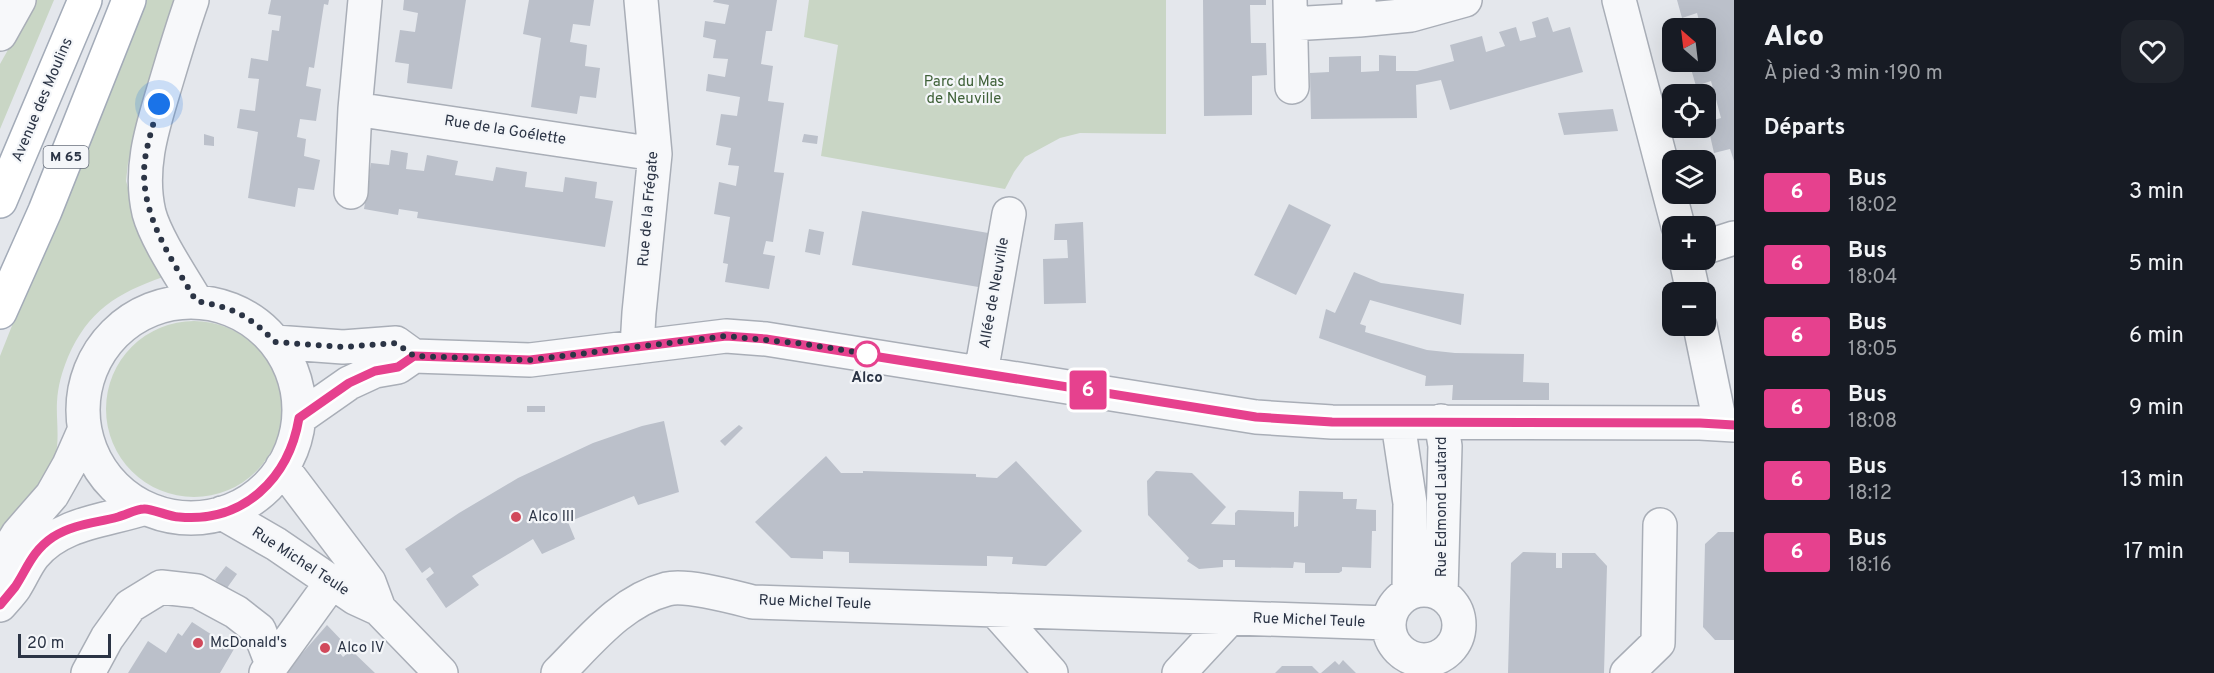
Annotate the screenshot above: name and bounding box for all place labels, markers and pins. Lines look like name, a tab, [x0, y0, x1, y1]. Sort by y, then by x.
marker: Alco	[854, 341, 880, 367]
place label: Alco	[851, 369, 883, 388]
place label: Alco III	[528, 508, 574, 527]
marker: Alco III	[509, 510, 523, 524]
place label: McDonald's	[210, 634, 287, 653]
marker: McDonald's	[191, 636, 205, 650]
place label: Alco IV	[337, 639, 385, 658]
marker: Alco IV	[318, 641, 332, 655]

